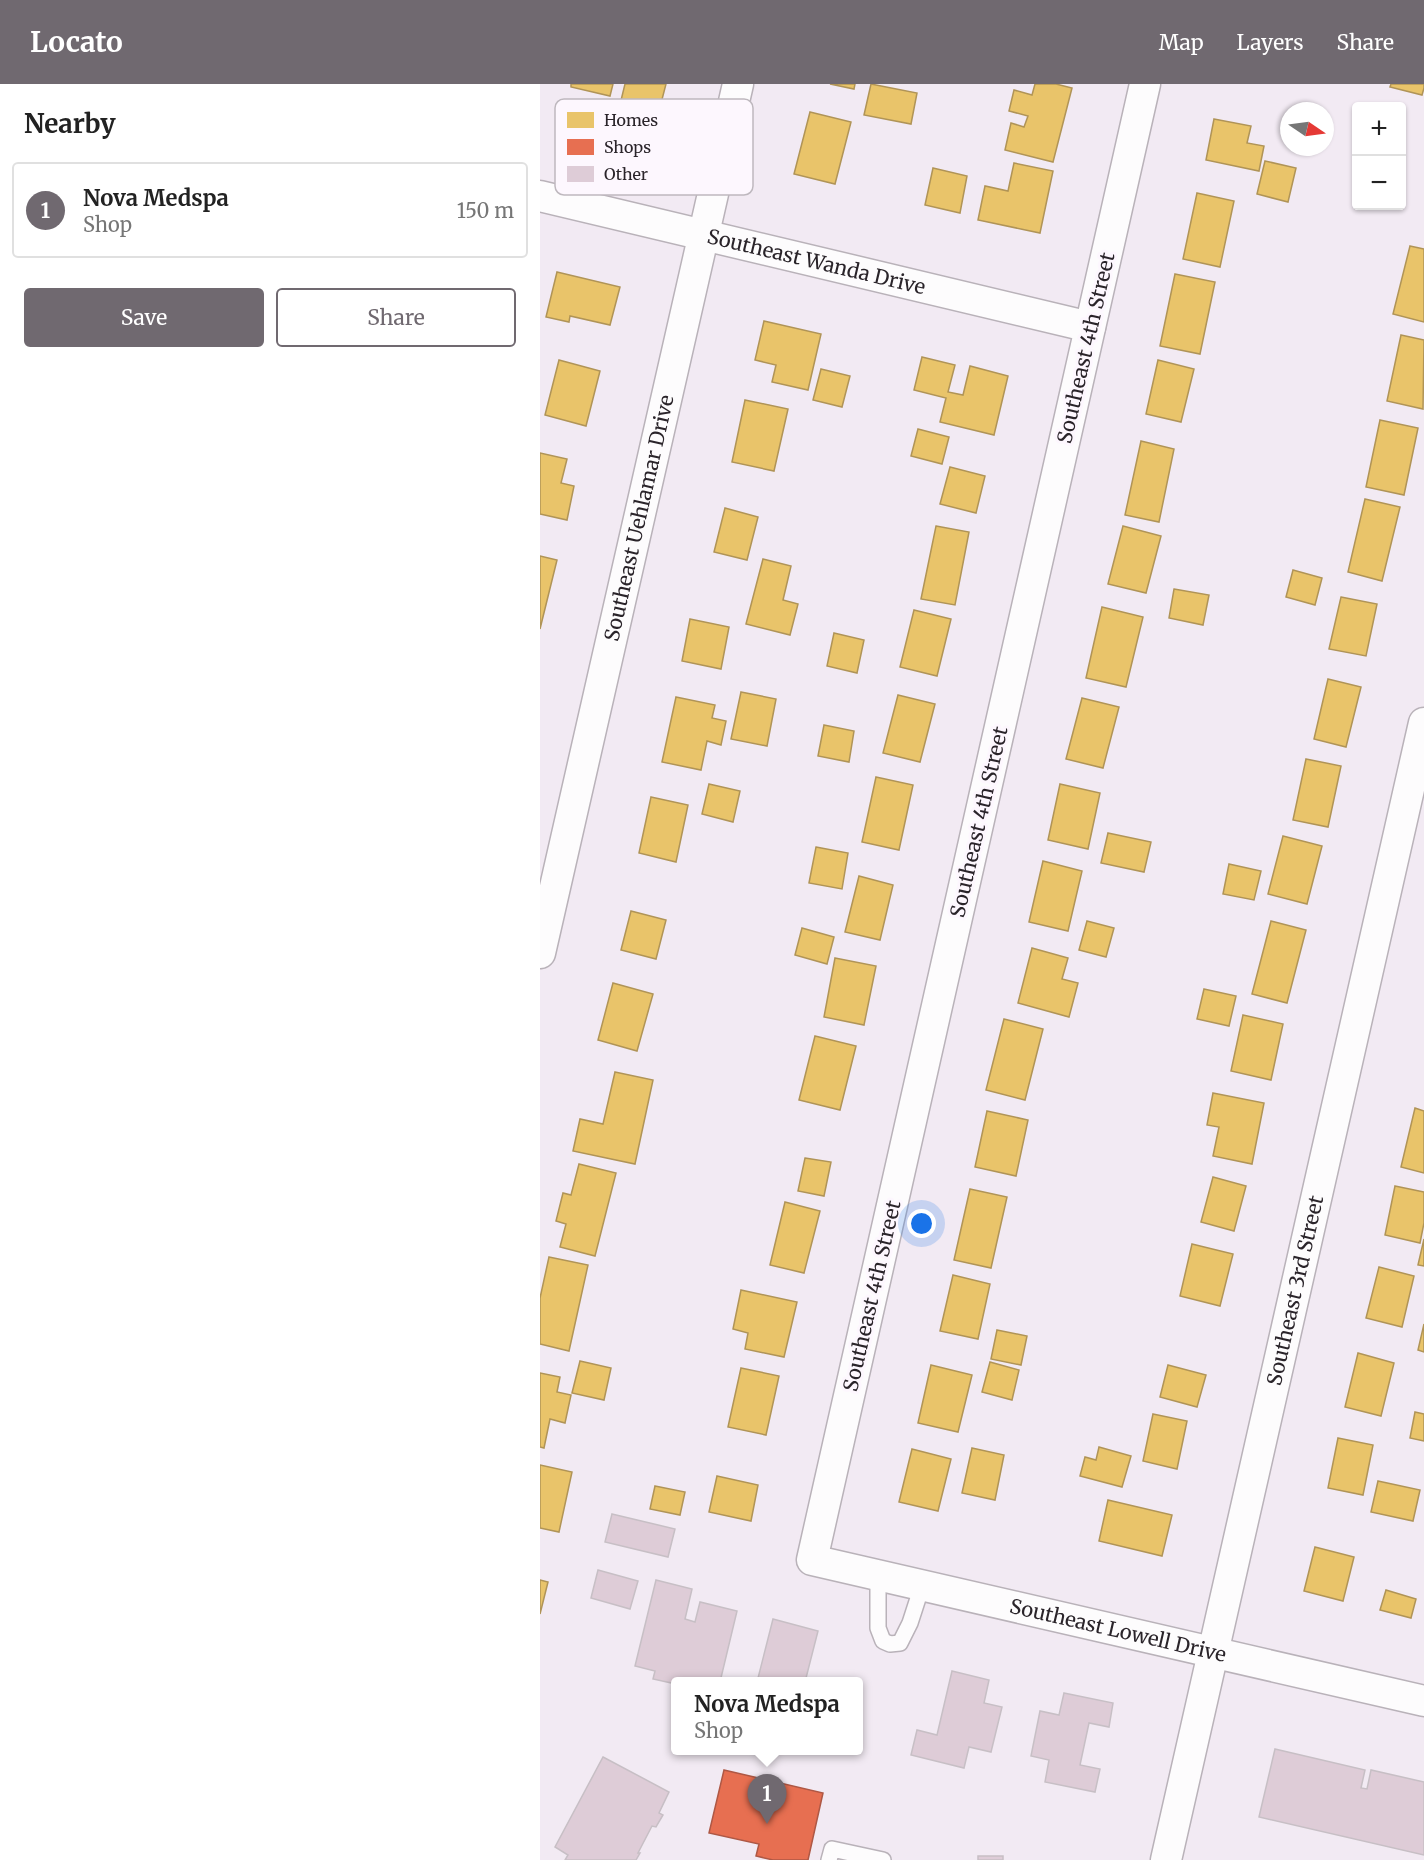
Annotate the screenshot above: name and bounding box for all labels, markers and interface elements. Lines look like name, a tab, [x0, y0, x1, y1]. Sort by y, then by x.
text: Locato	[30, 24, 123, 60]
text: Map	[1159, 29, 1204, 56]
text: Layers	[1237, 29, 1304, 56]
text: Share	[1337, 29, 1394, 56]
legend	[555, 99, 753, 195]
north arrow	[1280, 102, 1334, 156]
map controls	[1352, 102, 1406, 210]
button: +	[1352, 102, 1406, 156]
text: Nearby	[24, 107, 116, 140]
text: Homes	[604, 110, 658, 130]
text: Shops	[604, 137, 651, 157]
button: −	[1352, 156, 1406, 210]
text: Other	[604, 164, 648, 184]
text: Nova Medspa	[83, 184, 229, 212]
text: 1	[41, 198, 50, 223]
text: 150 m	[457, 198, 514, 223]
text: Shop	[83, 212, 132, 237]
street label: Southeast Wanda Drive	[705, 223, 928, 299]
street label: Southeast 4th Street	[1051, 250, 1120, 446]
button: Save	[24, 288, 264, 347]
button: Share	[276, 288, 516, 347]
street label: Southeast Uehlamar Drive	[598, 392, 679, 644]
street label: Southeast 4th Street	[944, 724, 1013, 920]
street label: Southeast 3rd Street	[1261, 1193, 1328, 1388]
street label: Southeast 4th Street	[837, 1198, 906, 1394]
your location	[907, 1209, 936, 1238]
street label: Southeast Lowell Drive	[1007, 1593, 1229, 1667]
popup	[671, 1677, 863, 1755]
text: Nova Medspa	[694, 1690, 840, 1718]
text: Shop	[694, 1718, 743, 1743]
pin: 1	[748, 1774, 786, 1824]

